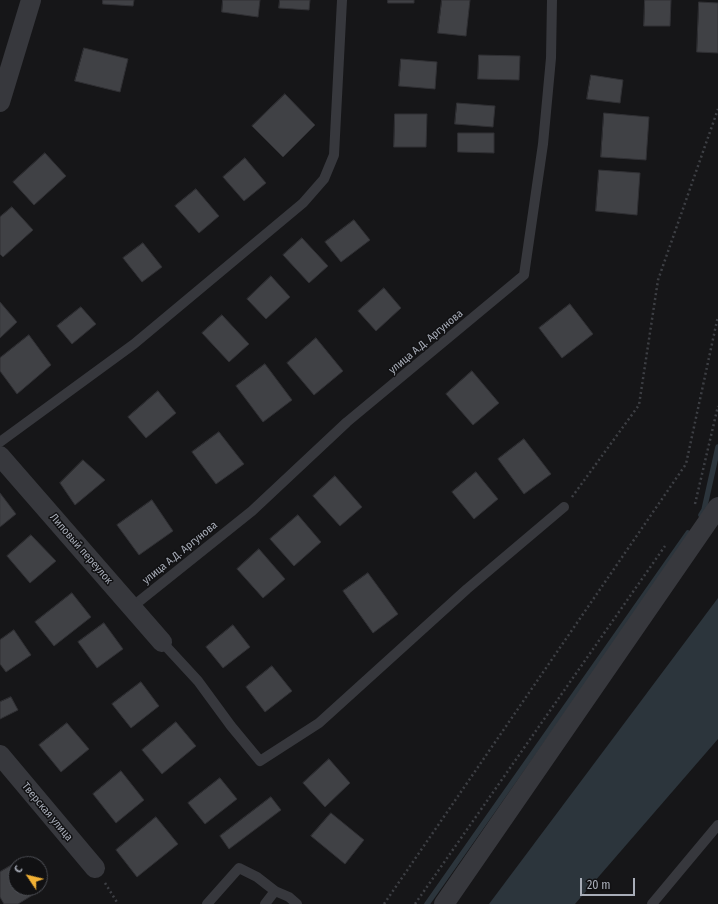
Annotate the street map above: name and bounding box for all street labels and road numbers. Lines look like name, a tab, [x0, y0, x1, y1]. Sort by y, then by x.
street label: улица А.Д. Аргунова	[386, 307, 466, 377]
street label: Липовый переулок	[47, 511, 115, 587]
street label: улица А.Д. Аргунова	[140, 519, 220, 587]
street label: Тверская улица	[19, 780, 75, 844]

